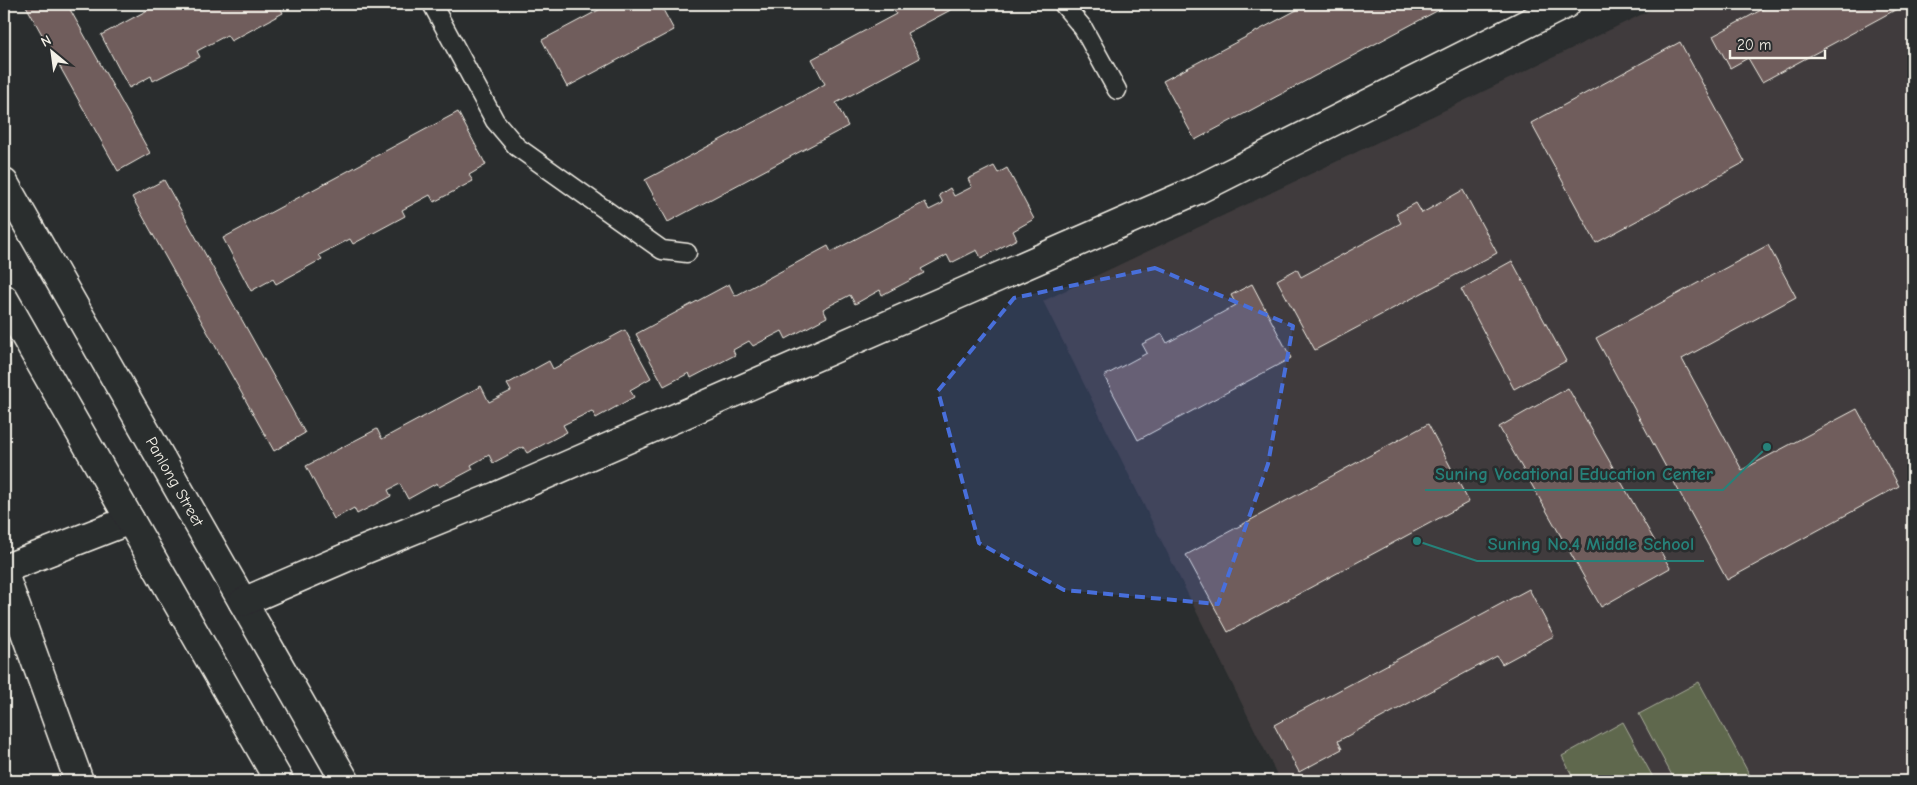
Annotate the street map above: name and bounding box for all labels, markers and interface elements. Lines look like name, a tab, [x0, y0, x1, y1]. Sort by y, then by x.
north arrow	[28, 28, 78, 78]
scale bar	[1730, 28, 1824, 60]
text: N	[38, 31, 54, 51]
text: 20 m	[1737, 36, 1771, 54]
street label: Panlong Street	[142, 434, 207, 530]
callout: Suning Vocational Education Center	[1425, 457, 1723, 490]
text: Suning Vocational Education Center	[1435, 464, 1714, 485]
callout: Suning No.4 Middle School	[1477, 528, 1704, 561]
text: Suning No.4 Middle School	[1488, 534, 1694, 555]

